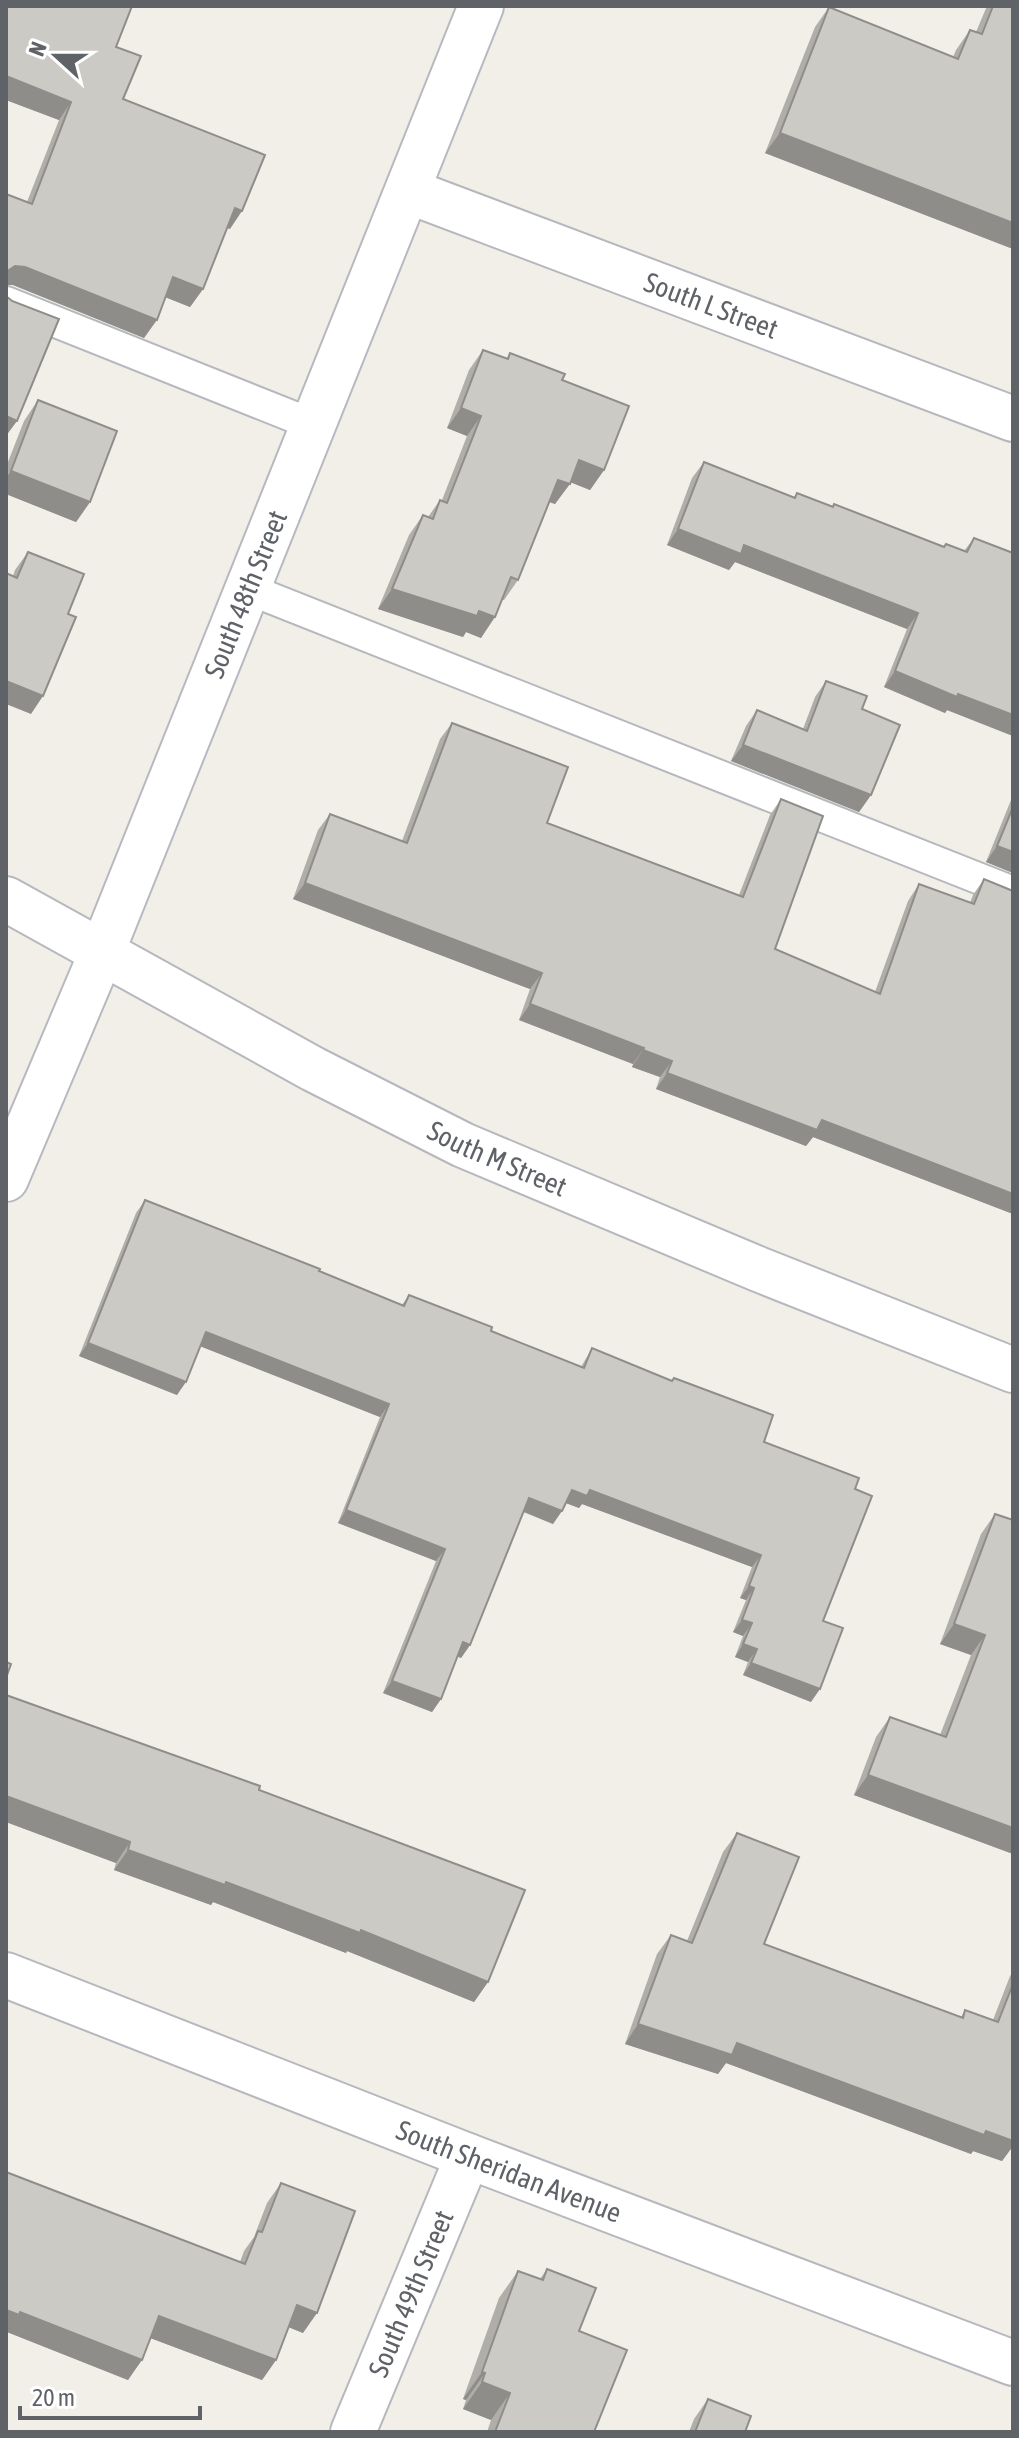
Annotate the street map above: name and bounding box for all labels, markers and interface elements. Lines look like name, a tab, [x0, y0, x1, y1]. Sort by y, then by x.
north arrow	[16, 16, 96, 96]
text: N	[23, 38, 52, 60]
street label: South L Street	[640, 266, 782, 345]
street label: South 48th Street	[198, 506, 293, 682]
street label: South M Street	[423, 1114, 571, 1203]
street label: South Sheridan Avenue	[392, 2114, 626, 2229]
street label: South 49th Street	[362, 2206, 460, 2382]
scale bar	[20, 2370, 200, 2420]
text: 20 m	[32, 2384, 75, 2411]

